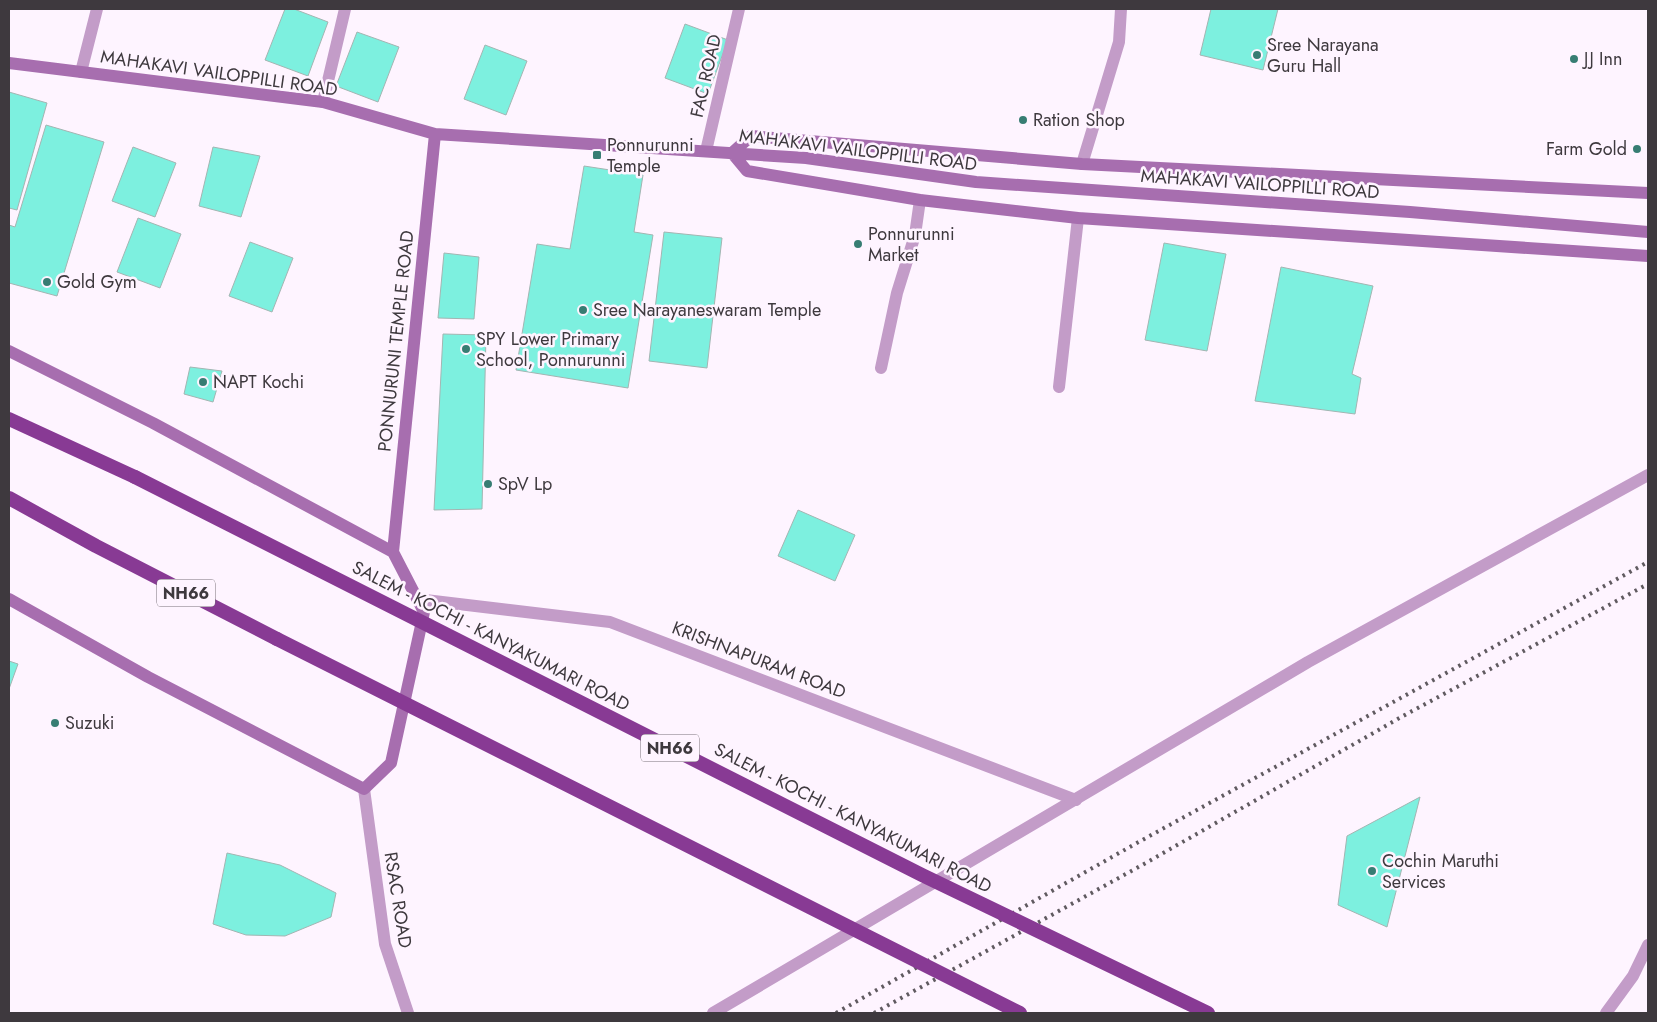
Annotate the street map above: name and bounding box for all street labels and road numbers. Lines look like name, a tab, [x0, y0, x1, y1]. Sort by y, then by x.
street label: FAC ROAD	[684, 32, 728, 120]
street label: MAHAKAVI VAILOPPILLI ROAD	[99, 43, 339, 103]
street label: MAHAKAVI VAILOPPILLI ROAD	[738, 123, 978, 177]
street label: MAHAKAVI VAILOPPILLI ROAD	[1140, 163, 1380, 205]
street label: PONNURUNI TEMPLE ROAD	[371, 229, 421, 453]
street label: SALEM - KOCHI - KANYAKUMARI ROAD	[348, 554, 634, 718]
road number: NH66	[157, 580, 215, 606]
street label: KRISHNAPURAM ROAD	[668, 615, 850, 705]
road number: NH66	[641, 734, 699, 761]
street label: SALEM - KOCHI - KANYAKUMARI ROAD	[710, 736, 996, 900]
street label: RSAC ROAD	[378, 850, 418, 950]

